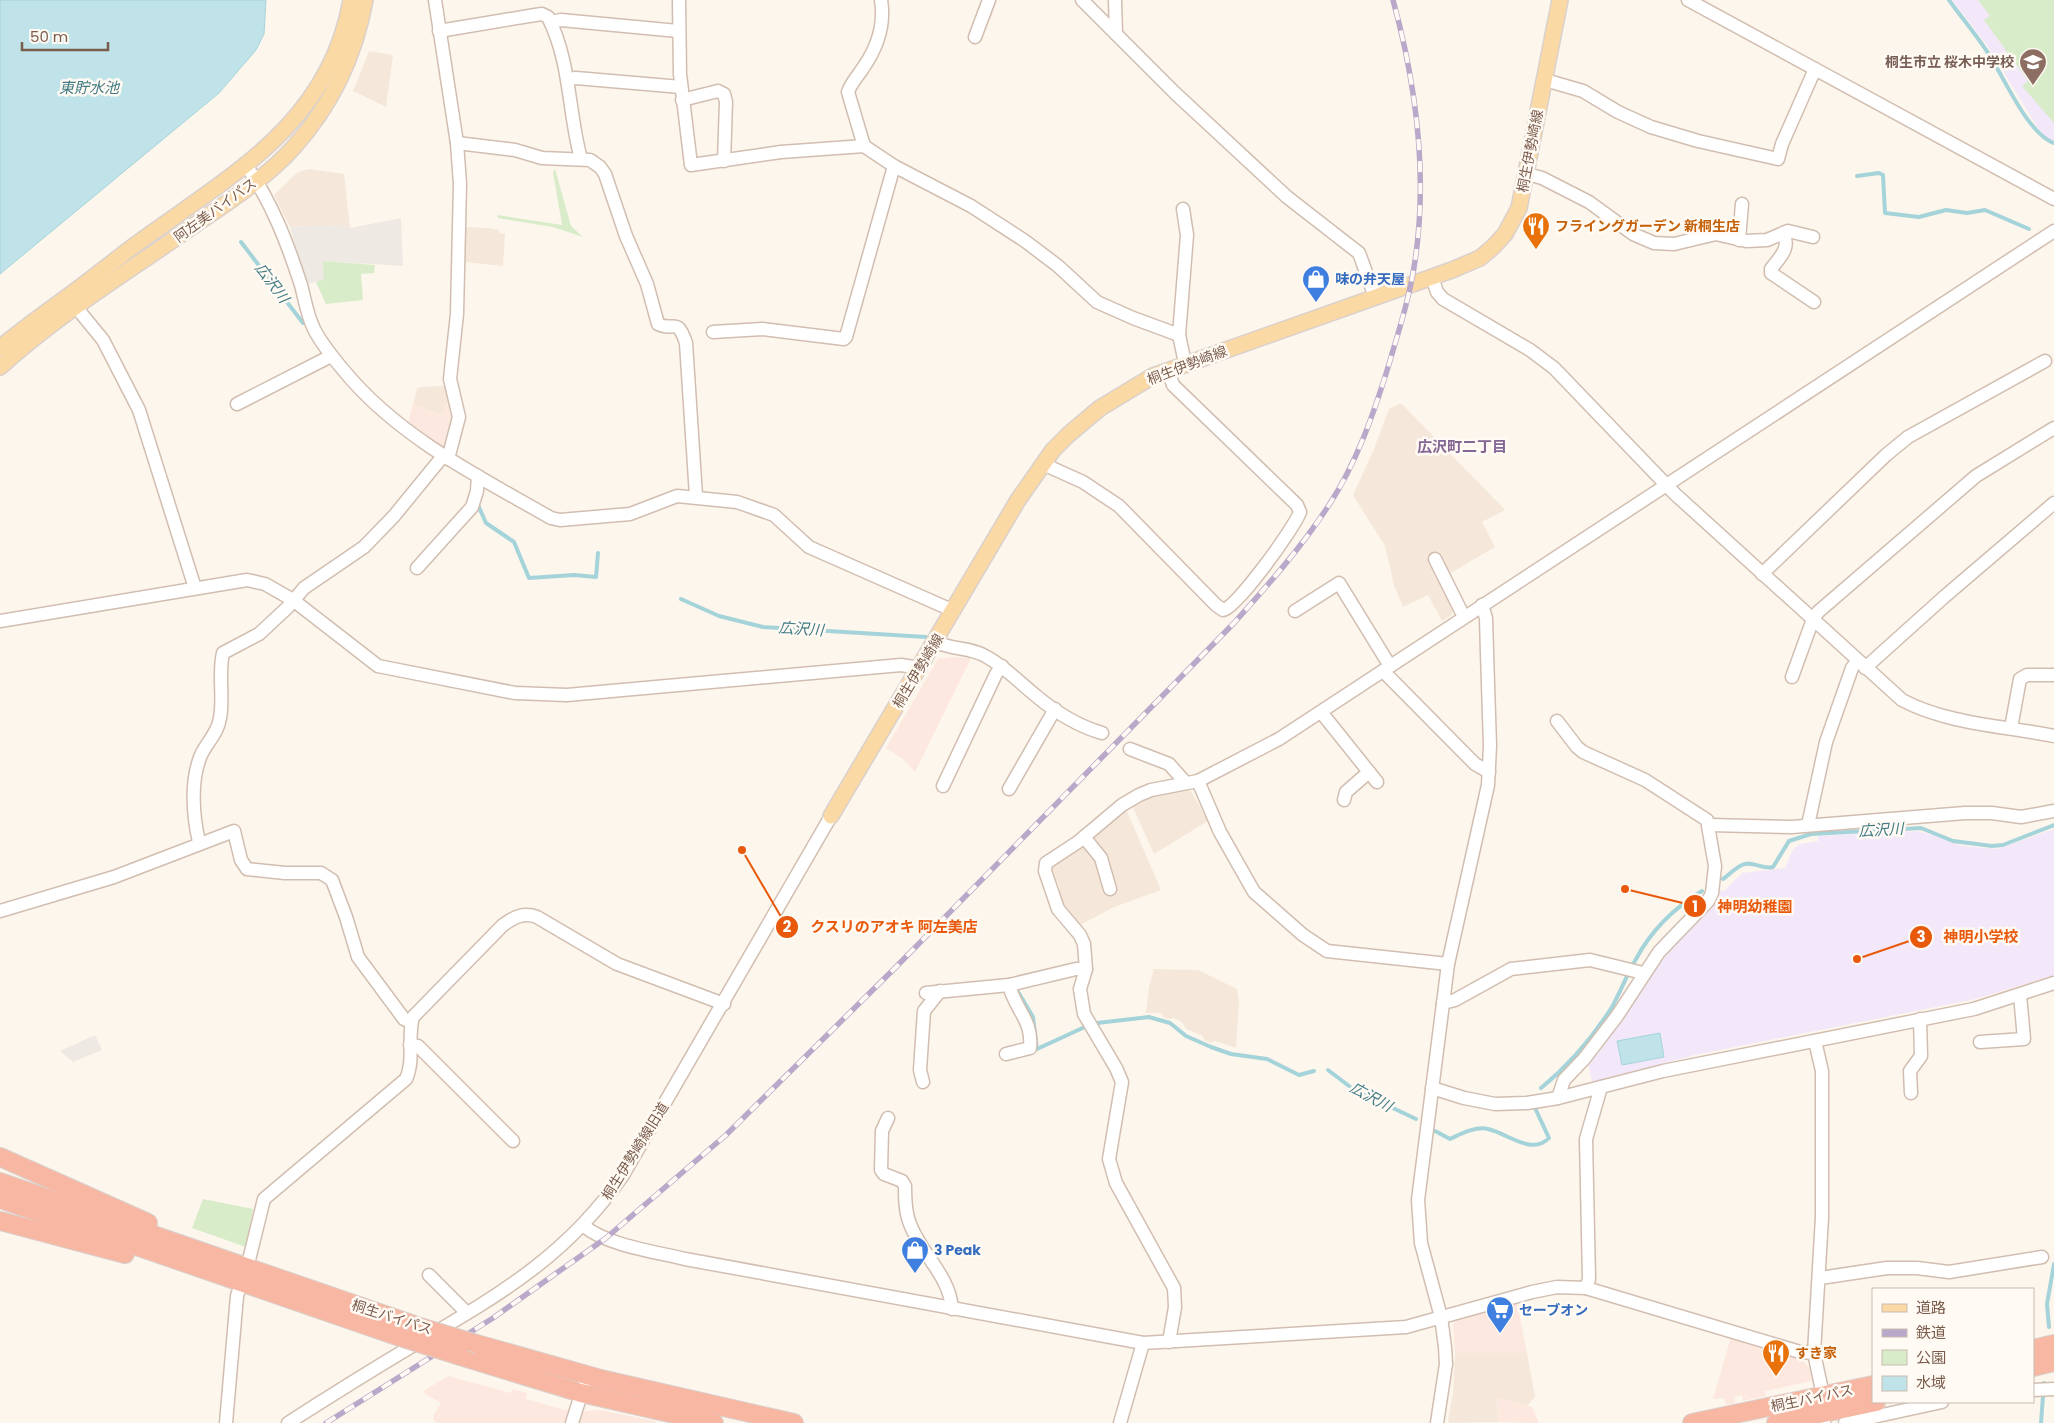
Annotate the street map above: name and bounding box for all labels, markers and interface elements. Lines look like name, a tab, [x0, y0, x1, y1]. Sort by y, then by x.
scale bar	[22, 20, 109, 52]
text: 50 m	[30, 26, 68, 47]
school or university icon: 桐生市立 桜木中学校	[2018, 47, 2048, 86]
place label: 桐生市立 桜木中学校	[1885, 52, 2014, 72]
water label: 東貯水池	[59, 77, 121, 98]
street label: 桐生伊勢崎線	[1512, 108, 1548, 194]
street label: 阿左美バイパス	[170, 173, 260, 247]
restaurant icon: フライングガーデン 新桐生店	[1521, 211, 1551, 250]
place label: フライングガーデン 新桐生店	[1555, 216, 1740, 236]
water label: 広沢川	[250, 258, 296, 309]
shop icon: 味の弁天屋	[1301, 264, 1331, 303]
place label: 味の弁天屋	[1335, 269, 1405, 289]
street label: 桐生伊勢崎線	[1144, 341, 1230, 389]
district label: 広沢町二丁目	[1417, 436, 1507, 457]
water label: 広沢川	[778, 616, 826, 641]
street label: 桐生伊勢崎線	[888, 630, 948, 712]
water label: 広沢川	[1858, 818, 1906, 841]
callout: 神明幼稚園	[1683, 891, 1803, 921]
text: 1	[1692, 896, 1698, 917]
text: 神明幼稚園	[1716, 896, 1793, 917]
callout: クスリのアオキ 阿左美店	[775, 912, 988, 942]
text: 2	[783, 916, 792, 937]
text: クスリのアオキ 阿左美店	[810, 916, 978, 937]
callout: 神明小学校	[1909, 922, 2029, 952]
text: 3	[1916, 926, 1926, 947]
text: 神明小学校	[1942, 926, 2019, 947]
water label: 広沢川	[1346, 1077, 1398, 1117]
street label: 桐生伊勢崎線旧道	[597, 1098, 673, 1204]
shop icon: 3 Peak	[900, 1235, 930, 1274]
place label: 3 Peak	[934, 1240, 981, 1260]
legend	[1872, 1288, 2034, 1403]
street label: 桐生バイパス	[349, 1295, 435, 1339]
supermarket icon: セーブオン	[1485, 1295, 1515, 1334]
text: 道路	[1916, 1297, 1946, 1318]
place label: セーブオン	[1519, 1300, 1588, 1320]
text: 鉄道	[1916, 1322, 1946, 1343]
restaurant icon: すき家	[1761, 1338, 1791, 1377]
place label: すき家	[1795, 1343, 1837, 1363]
text: 公園	[1916, 1347, 1946, 1368]
text: 水域	[1916, 1372, 1946, 1393]
street label: 桐生バイパス	[1769, 1380, 1855, 1416]

